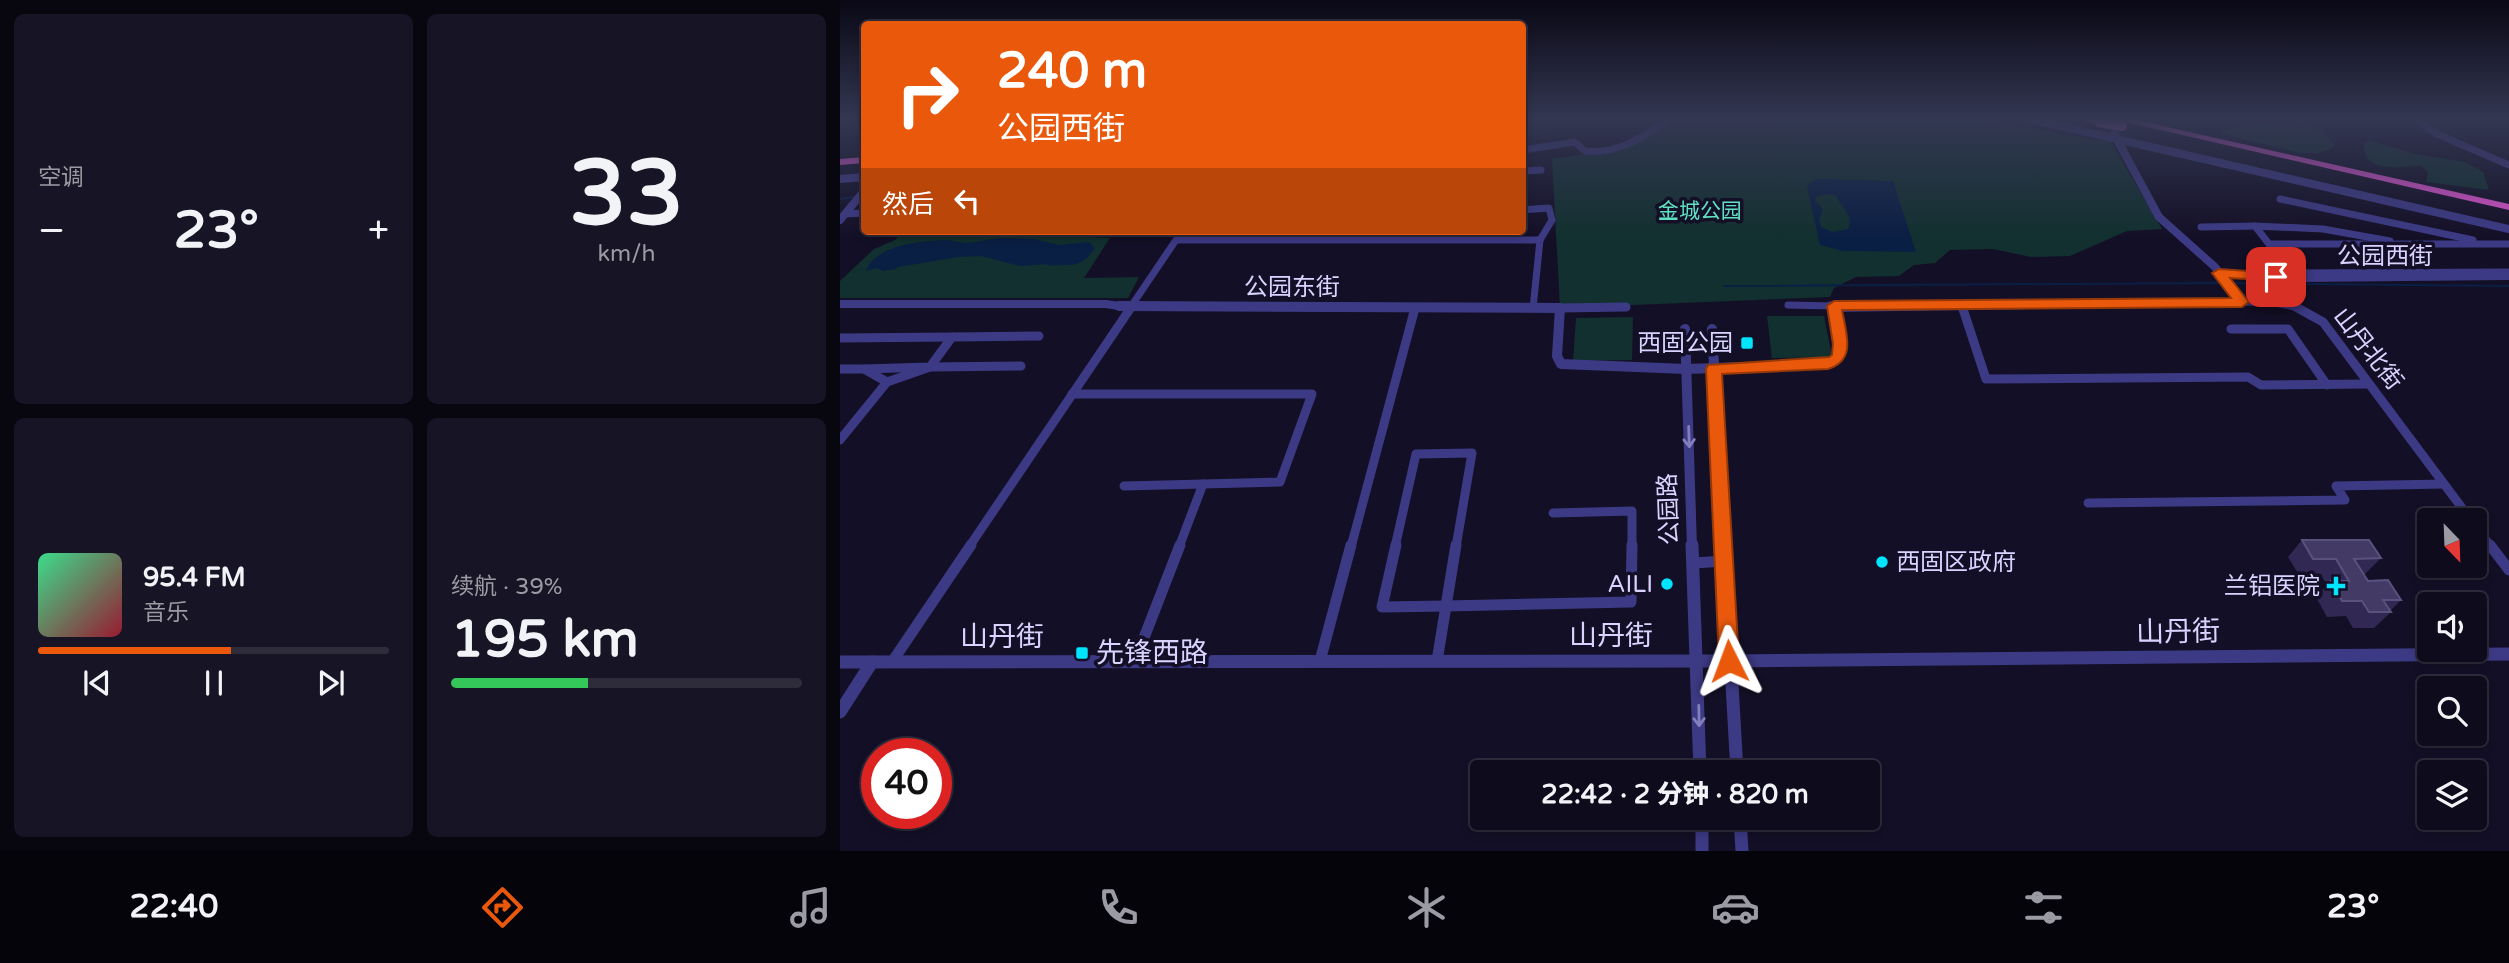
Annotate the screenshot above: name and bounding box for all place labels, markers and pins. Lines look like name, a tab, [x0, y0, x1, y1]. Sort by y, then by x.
pin	[2246, 247, 2306, 307]
place label: 西固公园	[1637, 329, 1733, 358]
marker: 西固公园	[1739, 335, 1755, 351]
place label: 西固区政府	[1896, 548, 2016, 577]
marker: 西固区政府	[1874, 554, 1890, 570]
place label: AILI	[1608, 570, 1653, 599]
place label: 兰铝医院	[2224, 572, 2320, 601]
marker: AILI	[1659, 576, 1675, 592]
marker: 兰铝医院	[2326, 576, 2346, 596]
place label: 先锋西路	[1096, 636, 1208, 670]
marker: 先锋西路	[1074, 645, 1090, 661]

